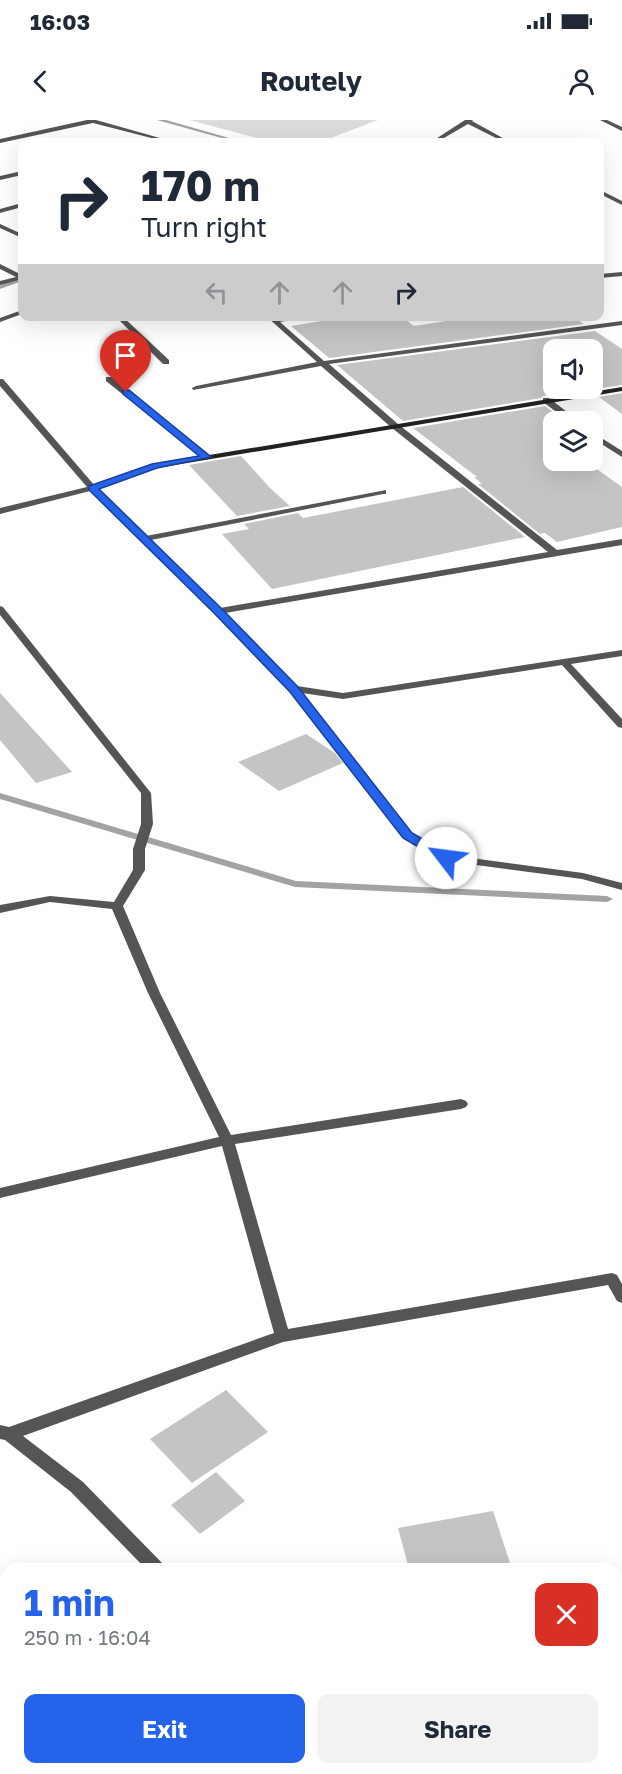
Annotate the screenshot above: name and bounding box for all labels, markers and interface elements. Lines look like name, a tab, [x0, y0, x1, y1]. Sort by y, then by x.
text: 16:03	[30, 8, 90, 35]
icon: back	[24, 65, 57, 98]
text: Routely	[260, 65, 362, 97]
icon: person	[565, 65, 598, 98]
text: 170 m	[141, 160, 260, 210]
icon: right	[42, 162, 120, 240]
text: Turn right	[141, 211, 267, 243]
icon: left	[200, 276, 233, 309]
icon: ahead	[263, 276, 296, 309]
icon: ahead	[326, 276, 359, 309]
icon: right	[389, 276, 422, 309]
pin	[100, 330, 151, 392]
icon: arrive	[109, 339, 142, 372]
map controls	[543, 339, 603, 471]
button: sound	[543, 339, 603, 399]
button: layers	[543, 411, 603, 471]
position arrow	[414, 826, 478, 890]
text: 1 min	[24, 1581, 115, 1624]
button: close	[535, 1583, 598, 1646]
text: 250 m · 16:04	[24, 1625, 151, 1649]
button: Exit	[24, 1694, 305, 1763]
button: Share	[317, 1694, 598, 1763]

